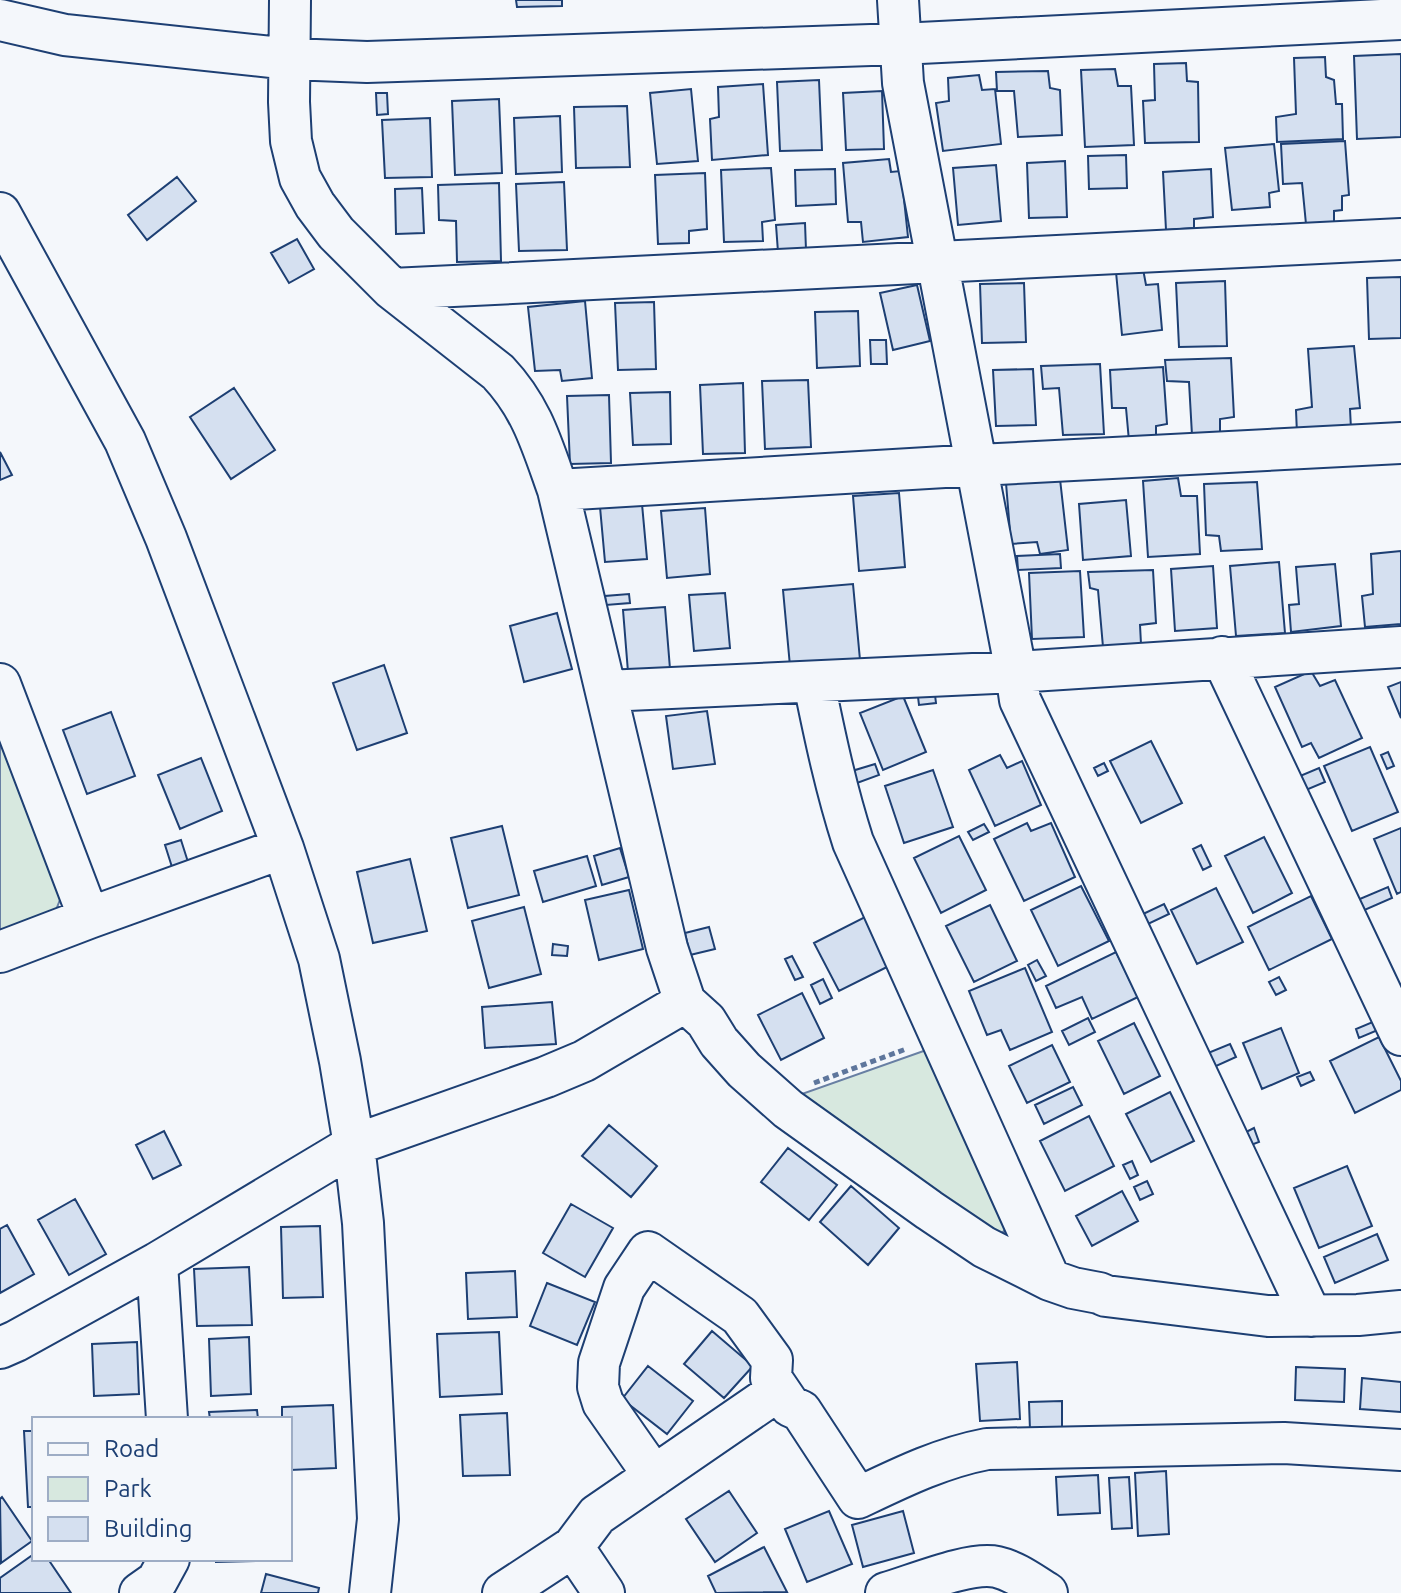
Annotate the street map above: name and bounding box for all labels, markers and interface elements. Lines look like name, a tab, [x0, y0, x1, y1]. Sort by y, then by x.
legend	[32, 1417, 292, 1561]
text: Road	[104, 1435, 159, 1462]
text: Park	[104, 1475, 152, 1502]
text: Building	[104, 1515, 192, 1542]

